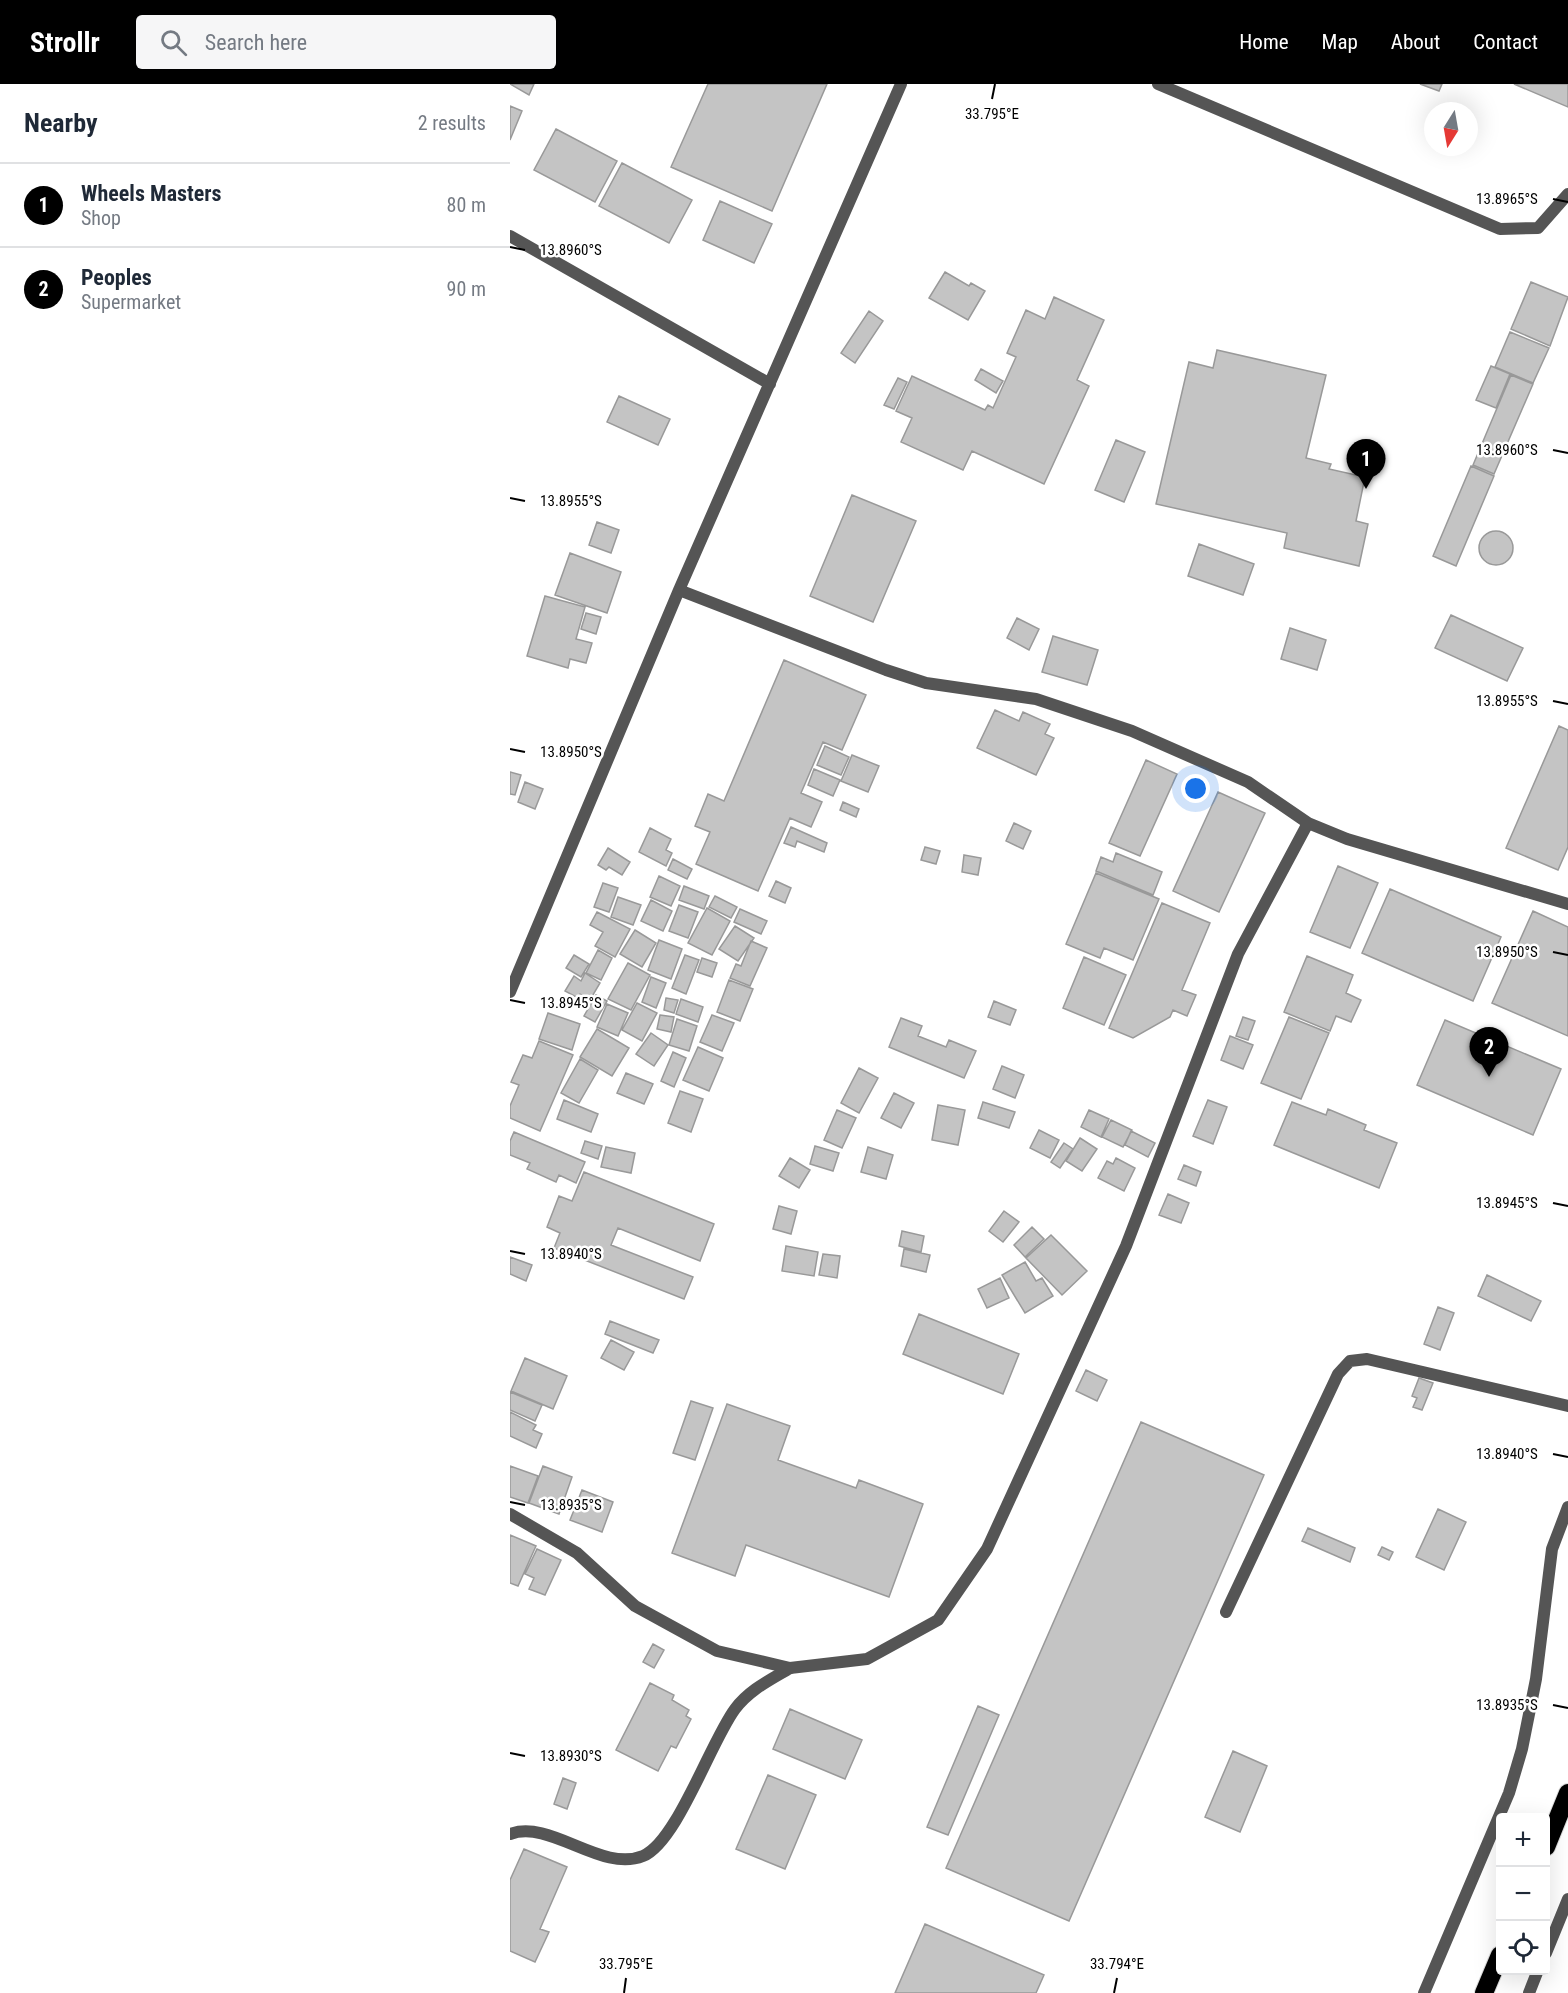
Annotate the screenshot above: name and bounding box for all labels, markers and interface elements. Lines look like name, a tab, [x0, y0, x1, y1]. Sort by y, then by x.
search box	[136, 15, 556, 69]
text: Strollr	[30, 26, 100, 59]
icon: search	[157, 26, 190, 59]
text: Search here	[205, 30, 307, 55]
text: Home	[1239, 30, 1289, 54]
text: Map	[1322, 30, 1358, 54]
text: About	[1391, 30, 1440, 54]
text: Contact	[1473, 30, 1538, 54]
north arrow	[1424, 102, 1478, 156]
text: 33.795°E	[965, 105, 1019, 123]
text: Nearby	[24, 108, 98, 138]
text: 2 results	[418, 111, 486, 135]
text: Wheels Masters	[81, 181, 222, 206]
text: 13.8965°S	[1476, 190, 1538, 208]
text: 1	[38, 193, 49, 217]
text: 80 m	[447, 193, 486, 217]
text: Shop	[81, 206, 121, 230]
text: 13.8960°S	[540, 241, 602, 259]
text: Peoples	[81, 265, 152, 290]
text: 2	[38, 277, 49, 301]
text: 90 m	[447, 277, 486, 301]
text: Supermarket	[81, 290, 181, 314]
pin: 1	[1346, 440, 1386, 489]
text: 13.8960°S	[1476, 441, 1538, 459]
text: 13.8955°S	[540, 492, 602, 510]
text: 13.8955°S	[1476, 692, 1538, 710]
text: 13.8950°S	[540, 743, 602, 761]
your location	[1181, 774, 1210, 803]
text: 13.8950°S	[1476, 943, 1538, 961]
text: 13.8945°S	[540, 994, 602, 1012]
pin: 2	[1470, 1028, 1508, 1077]
text: 13.8945°S	[1476, 1194, 1538, 1212]
text: 13.8940°S	[540, 1245, 602, 1263]
text: 13.8940°S	[1476, 1445, 1538, 1463]
text: 13.8935°S	[540, 1496, 602, 1514]
text: 13.8935°S	[1476, 1696, 1538, 1714]
text: 13.8930°S	[540, 1747, 602, 1765]
map controls	[1496, 1813, 1550, 1975]
button: +	[1496, 1813, 1550, 1867]
button: −	[1496, 1867, 1550, 1921]
button: locate	[1496, 1921, 1550, 1975]
text: 33.795°E	[599, 1955, 653, 1973]
text: 33.794°E	[1090, 1955, 1144, 1973]

